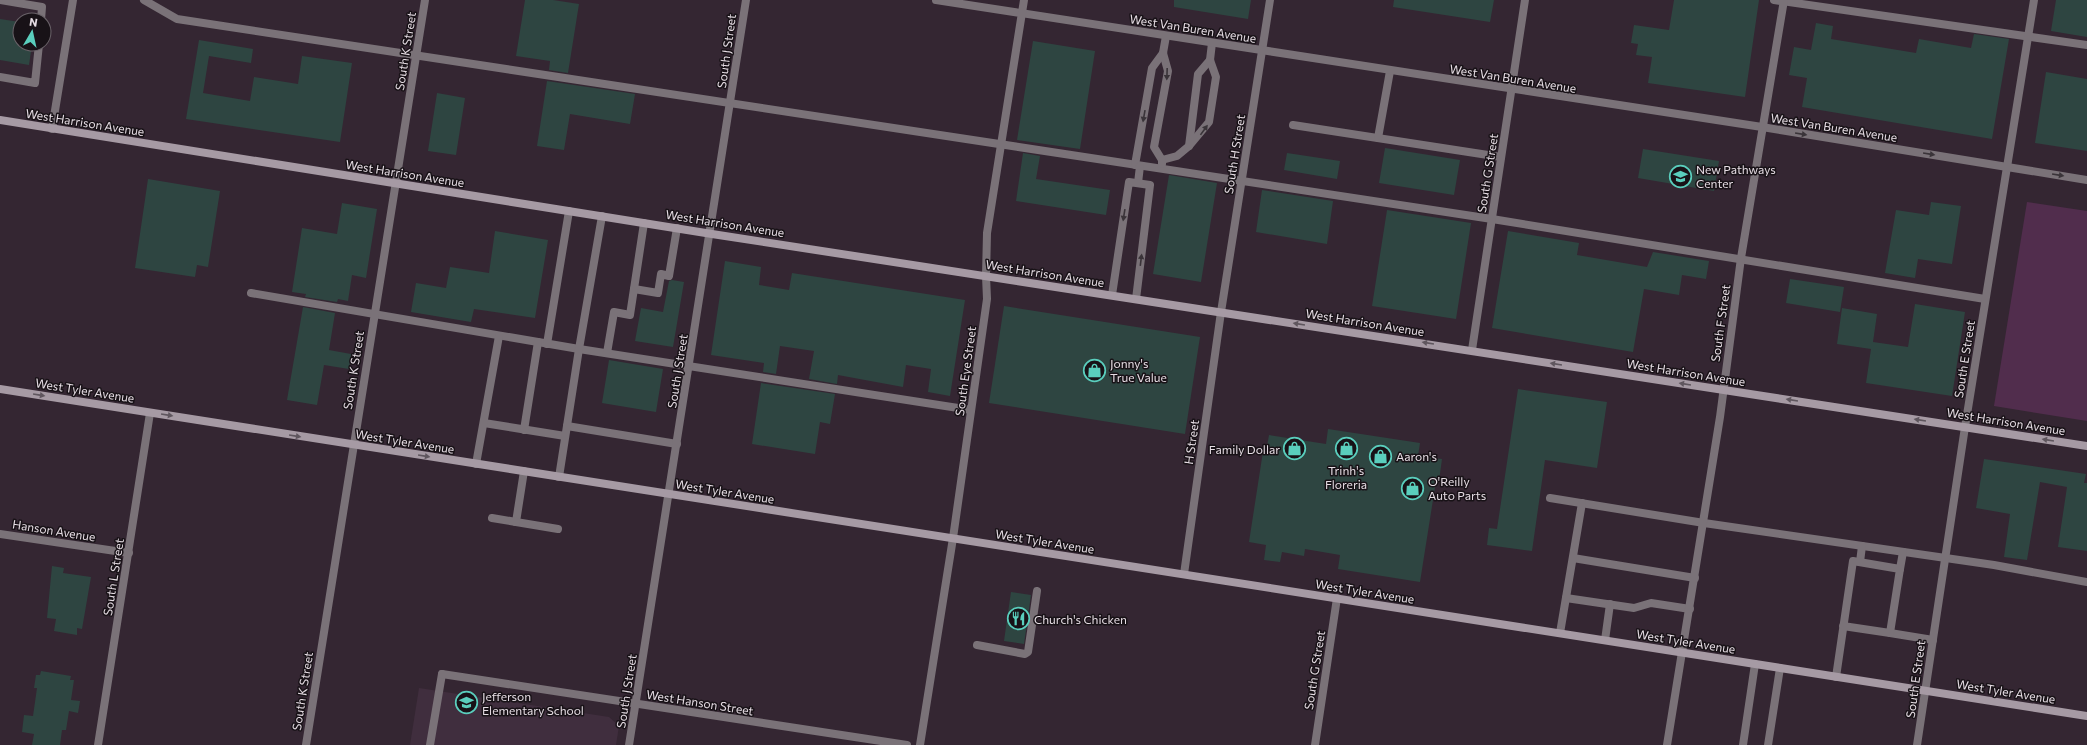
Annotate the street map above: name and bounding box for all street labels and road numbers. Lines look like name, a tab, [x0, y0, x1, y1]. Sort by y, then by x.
street label: South K Street	[392, 11, 418, 91]
street label: West Van Buren Avenue	[1129, 11, 1257, 45]
street label: South J Street	[714, 13, 739, 89]
street label: West Van Buren Avenue	[1449, 61, 1577, 95]
street label: West Harrison Avenue	[25, 106, 145, 138]
street label: West Van Buren Avenue	[1770, 110, 1898, 144]
street label: South H Street	[1221, 113, 1247, 195]
street label: South G Street	[1474, 132, 1500, 214]
street label: West Harrison Avenue	[345, 157, 465, 189]
street label: West Harrison Avenue	[665, 207, 785, 239]
street label: West Harrison Avenue	[985, 257, 1105, 289]
street label: South F Street	[1708, 283, 1732, 363]
street label: West Harrison Avenue	[1305, 306, 1425, 338]
street label: South E Street	[1951, 319, 1977, 399]
street label: South Eye Street	[952, 325, 978, 417]
street label: South K Street	[340, 330, 366, 410]
street label: South J Street	[664, 333, 691, 409]
street label: West Harrison Avenue	[1626, 356, 1746, 388]
street label: West Tyler Avenue	[35, 375, 135, 405]
street label: West Harrison Avenue	[1946, 405, 2066, 437]
street label: H Street	[1181, 419, 1201, 465]
street label: West Tyler Avenue	[355, 426, 455, 456]
street label: West Tyler Avenue	[675, 476, 775, 506]
street label: Hanson Avenue	[11, 517, 97, 543]
street label: West Tyler Avenue	[995, 526, 1095, 556]
street label: South L Street	[100, 537, 126, 617]
street label: West Tyler Avenue	[1315, 576, 1415, 606]
street label: West Tyler Avenue	[1636, 626, 1736, 656]
street label: South G Street	[1301, 629, 1327, 711]
street label: South E Street	[1903, 639, 1927, 719]
street label: South K Street	[289, 651, 315, 731]
street label: South J Street	[613, 653, 640, 729]
street label: West Tyler Avenue	[1956, 676, 2056, 706]
street label: West Hanson Street	[645, 687, 755, 717]

